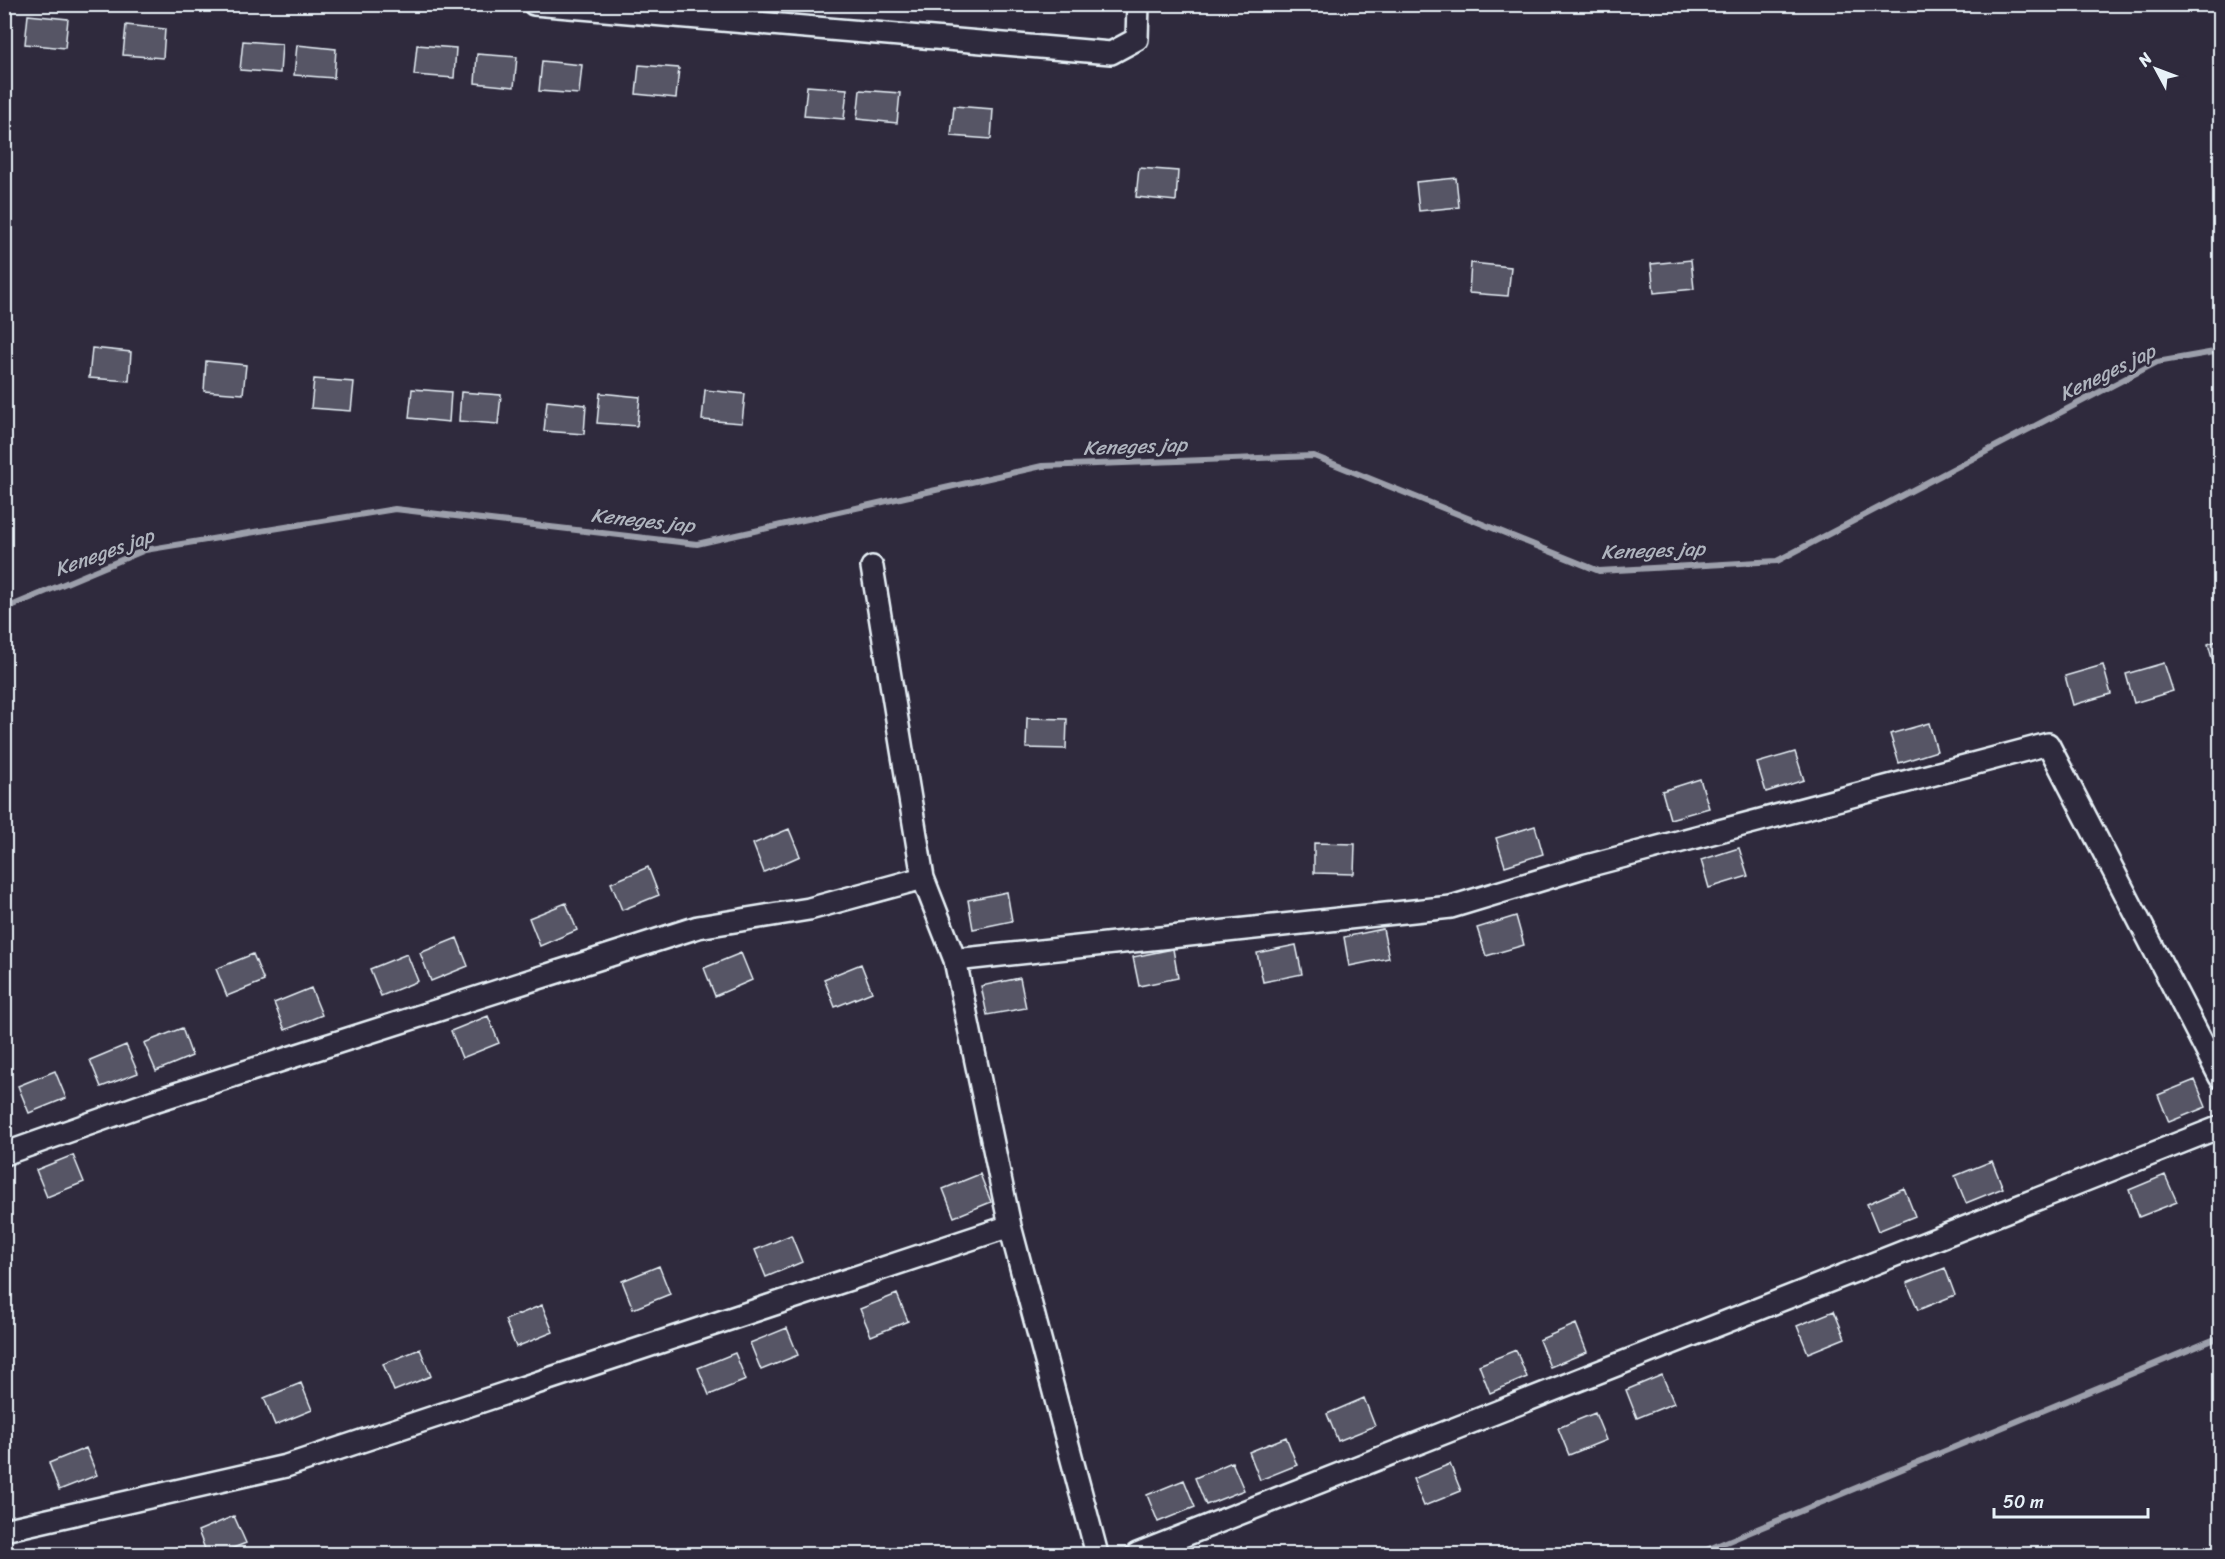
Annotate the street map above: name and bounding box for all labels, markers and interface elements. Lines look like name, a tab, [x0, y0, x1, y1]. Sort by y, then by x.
north arrow	[2126, 39, 2186, 99]
text: N	[2130, 45, 2160, 74]
water label: Keneges jap	[2053, 333, 2163, 411]
water label: Keneges jap	[1083, 427, 1189, 466]
water label: Keneges jap	[590, 498, 698, 543]
water label: Keneges jap	[49, 518, 160, 587]
water label: Keneges jap	[1601, 531, 1707, 570]
scale bar	[1994, 1481, 2148, 1519]
text: 50 m	[2003, 1486, 2044, 1518]

